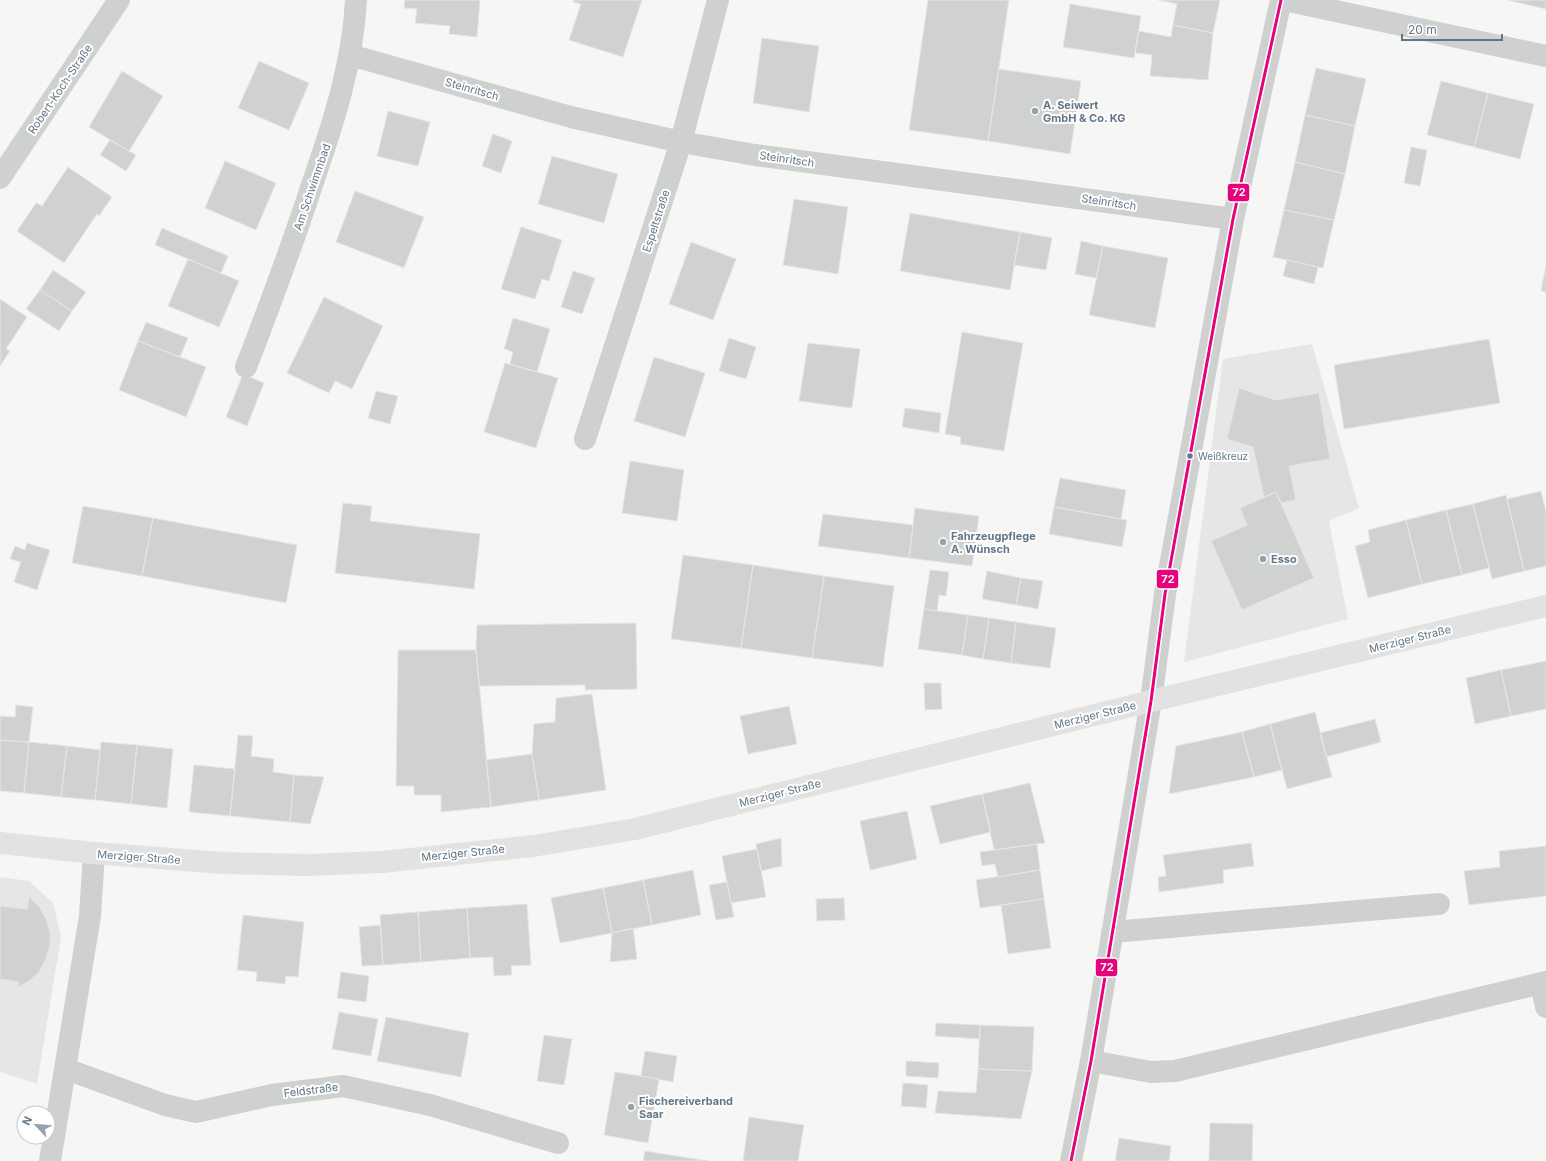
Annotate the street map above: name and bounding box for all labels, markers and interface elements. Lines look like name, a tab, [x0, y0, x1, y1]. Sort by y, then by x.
scale bar	[1402, 16, 1502, 42]
text: 20 m	[1408, 22, 1437, 37]
street label: Robert-Koch-Straße	[25, 42, 95, 136]
street label: Steinritsch	[444, 75, 500, 103]
place label: A. Seiwert GmbH & Co. KG	[1043, 98, 1126, 125]
marker: A. Seiwert GmbH & Co. KG	[1030, 106, 1040, 116]
street label: Am Schwimmbad	[291, 142, 333, 232]
street label: Steinritsch	[759, 148, 815, 170]
line badge: 72	[1227, 183, 1250, 202]
text: 72	[1232, 185, 1246, 199]
street label: Espeltstraße	[639, 188, 673, 254]
street label: Steinritsch	[1081, 191, 1137, 213]
place label: Weißkreuz	[1198, 450, 1248, 462]
marker: Weißkreuz	[1185, 451, 1195, 461]
place label: Fahrzeugpflege A. Wünsch	[951, 529, 1036, 556]
marker: Fahrzeugpflege A. Wünsch	[938, 537, 948, 547]
place label: Esso	[1271, 552, 1297, 566]
marker: Esso	[1258, 554, 1268, 564]
line badge: 72	[1156, 569, 1179, 589]
text: 72	[1161, 572, 1175, 586]
street label: Merziger Straße	[1368, 622, 1452, 656]
street label: Merziger Straße	[1053, 698, 1137, 732]
street label: Merziger Straße	[738, 776, 822, 810]
street label: Merziger Straße	[421, 842, 505, 864]
street label: Merziger Straße	[97, 847, 181, 867]
line badge: 72	[1095, 958, 1118, 977]
text: 72	[1100, 960, 1114, 974]
street label: Feldstraße	[283, 1080, 339, 1100]
place label: Fischereiverband Saar	[639, 1094, 733, 1121]
marker: Fischereiverband Saar	[626, 1102, 636, 1112]
north arrow	[16, 1105, 56, 1145]
text: N	[19, 1114, 35, 1127]

